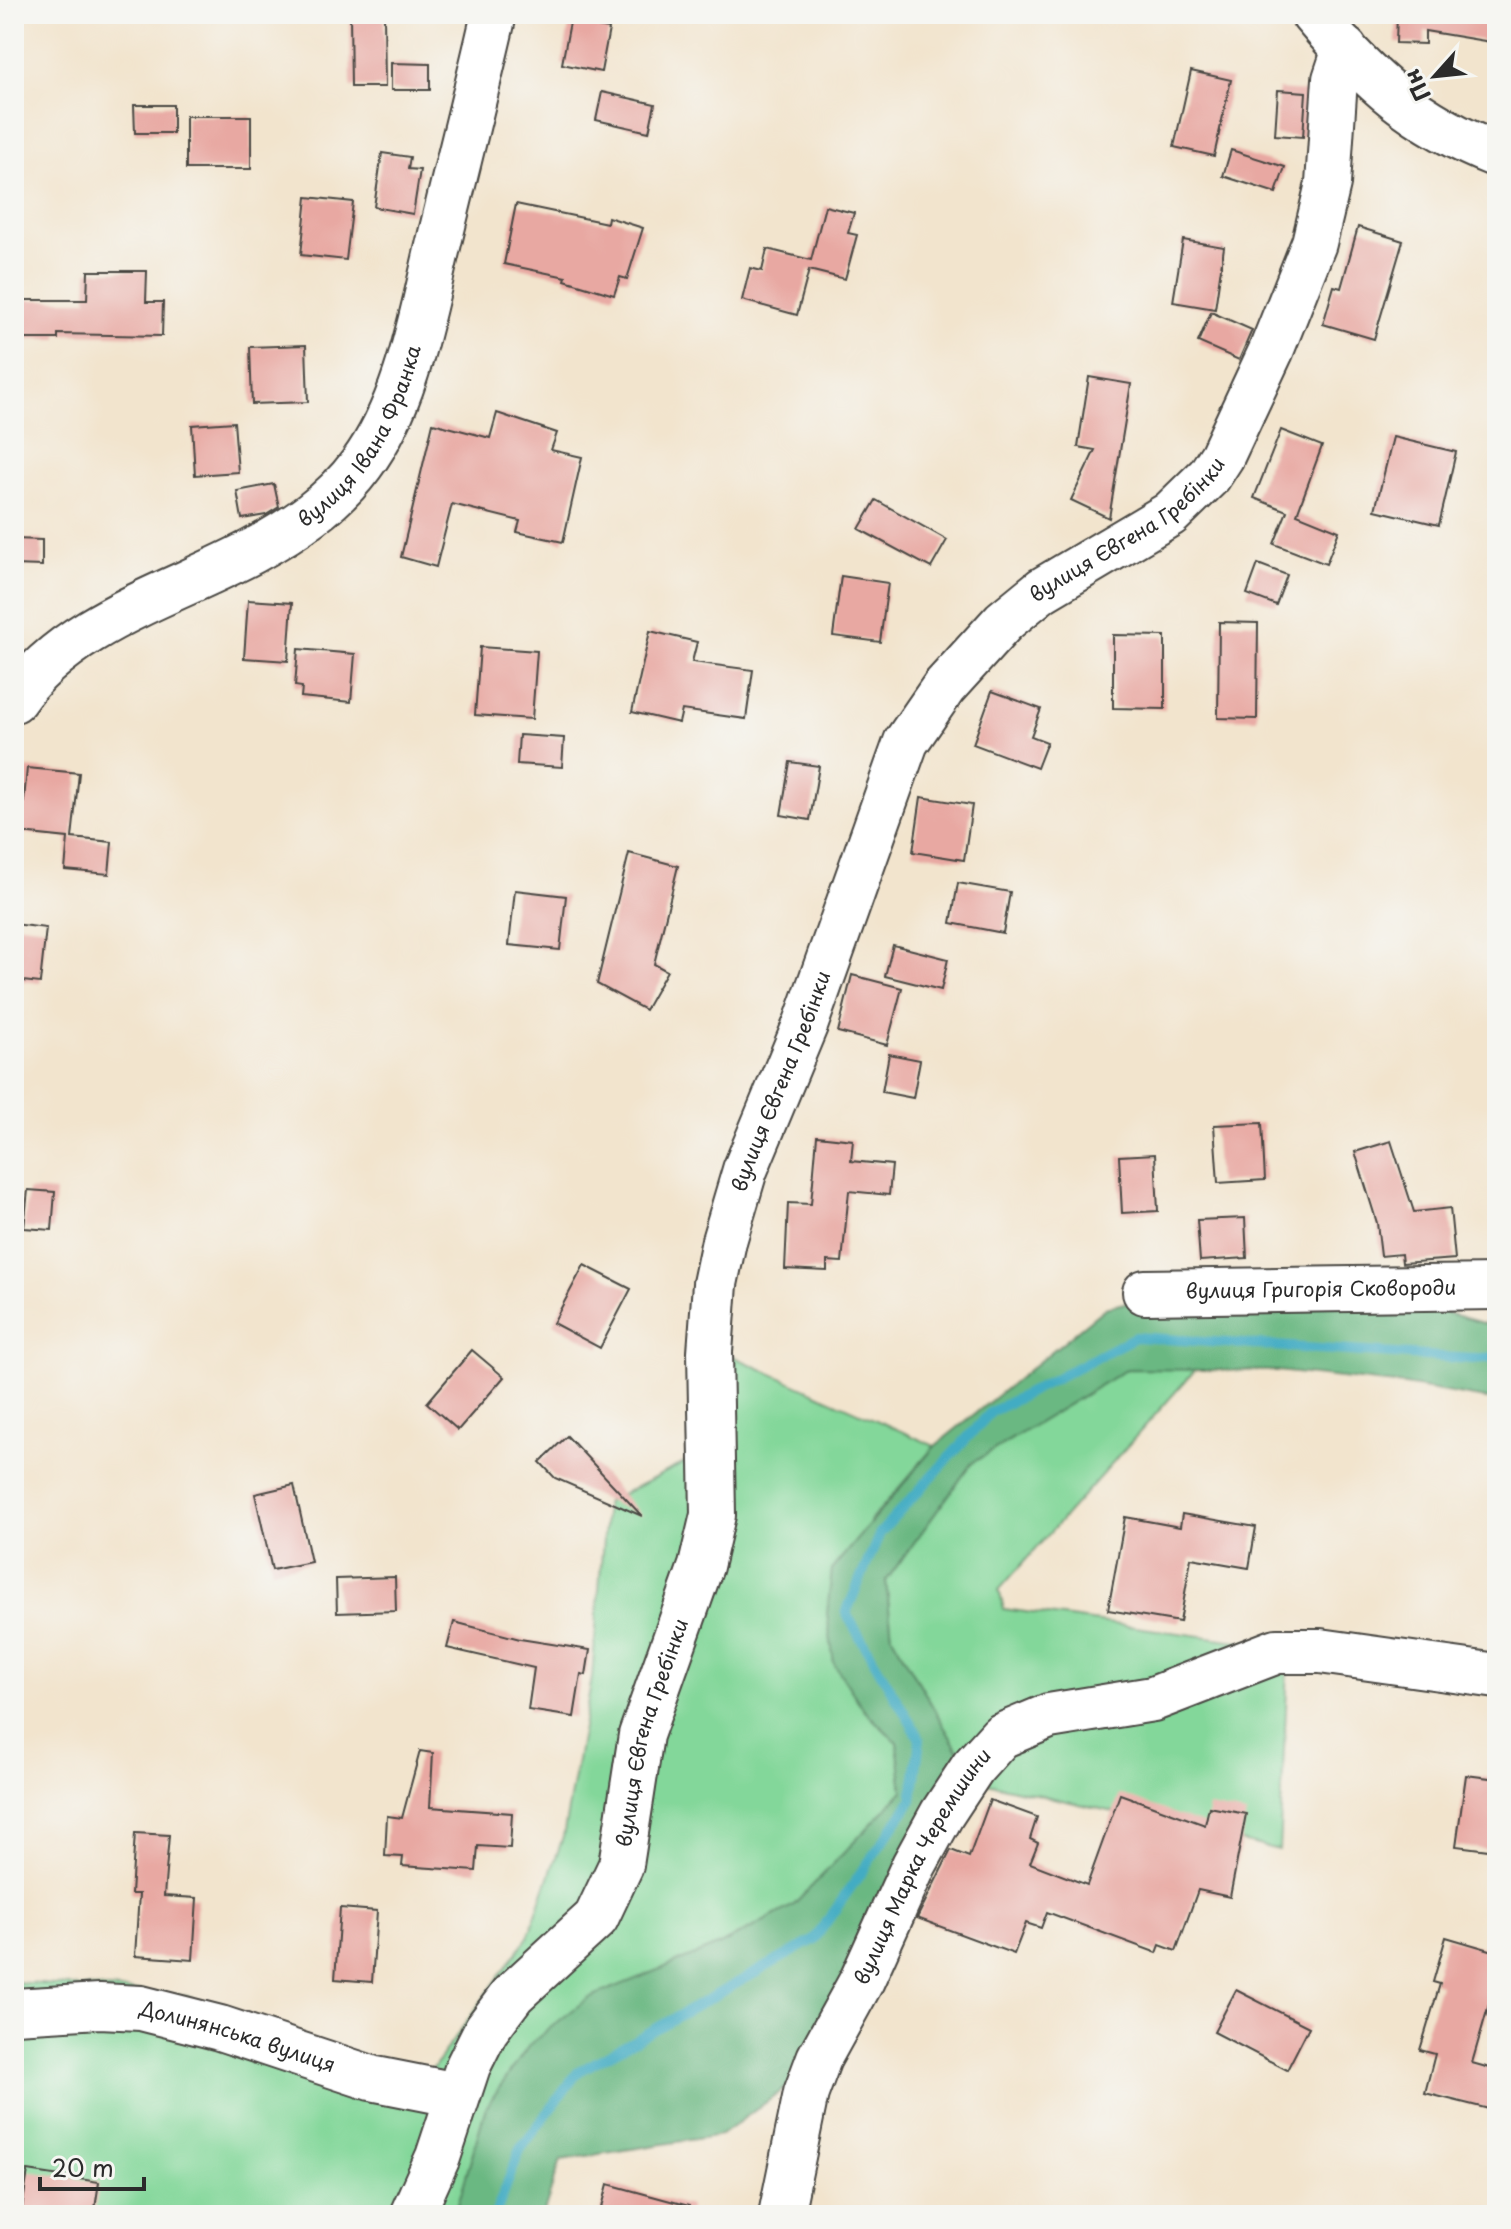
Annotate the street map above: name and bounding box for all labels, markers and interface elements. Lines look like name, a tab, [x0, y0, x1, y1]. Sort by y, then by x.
north arrow	[1395, 36, 1475, 116]
text: Пн	[1394, 64, 1438, 107]
street label: вулиця Івана Франка	[291, 341, 428, 534]
street label: вулиця Євгена Гребінки	[1022, 451, 1231, 609]
street label: вулиця Євгена Гребінки	[723, 966, 837, 1195]
street label: вулиця Григорія Сковороди	[1186, 1272, 1456, 1305]
street label: вулиця Євгена Гребінки	[608, 1614, 695, 1849]
street label: вулиця Марка Черемшини	[846, 1741, 998, 1989]
street label: Долинянська вулиця	[136, 1992, 340, 2079]
scale bar	[40, 2141, 144, 2191]
text: 20 m	[52, 2149, 114, 2185]

